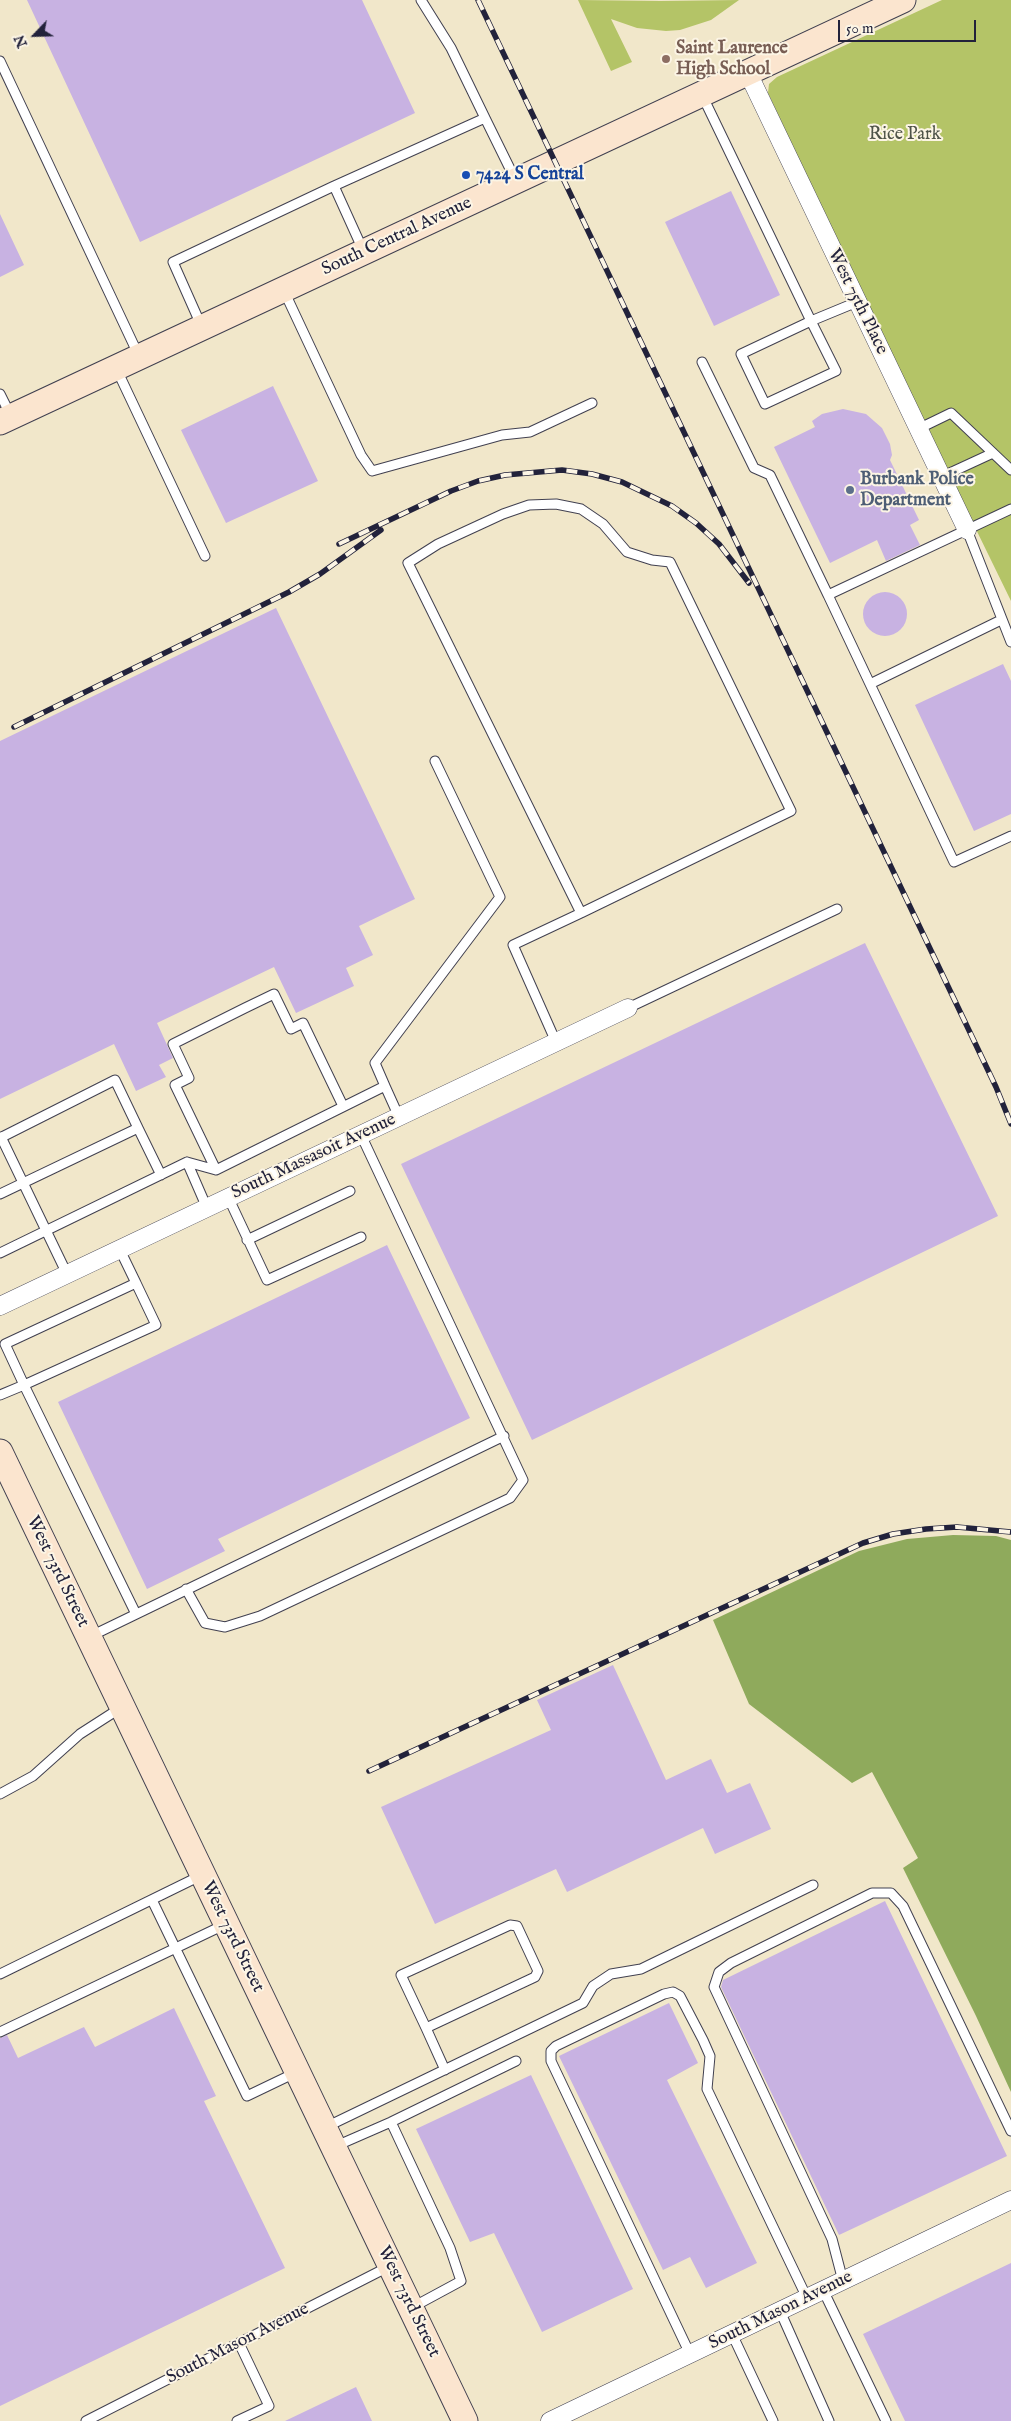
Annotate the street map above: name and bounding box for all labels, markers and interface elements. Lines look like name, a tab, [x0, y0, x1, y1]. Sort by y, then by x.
north arrow	[10, 10, 60, 60]
scale bar	[841, 10, 978, 42]
text: 50 m	[846, 19, 874, 38]
text: N	[11, 32, 32, 50]
place label: Saint Laurence High School	[676, 38, 788, 80]
marker: Saint Laurence High School	[660, 53, 672, 65]
park label: Rice Park	[869, 124, 941, 146]
place label: 7424 S Central	[476, 164, 584, 186]
marker: 7424 S Central	[460, 169, 472, 181]
street label: South Central Avenue	[319, 193, 475, 281]
street label: West 75th Place	[822, 246, 892, 358]
place label: Burbank Police Department	[860, 469, 974, 512]
marker: Burbank Police Department	[844, 484, 856, 496]
street label: South Massasoit Avenue	[228, 1109, 400, 1205]
street label: West 73rd Street	[21, 1513, 93, 1631]
street label: West 73rd Street	[196, 1878, 268, 1996]
street label: West 73rd Street	[372, 2243, 444, 2361]
street label: South Mason Avenue	[706, 2267, 856, 2355]
street label: South Mason Avenue	[163, 2299, 313, 2389]

